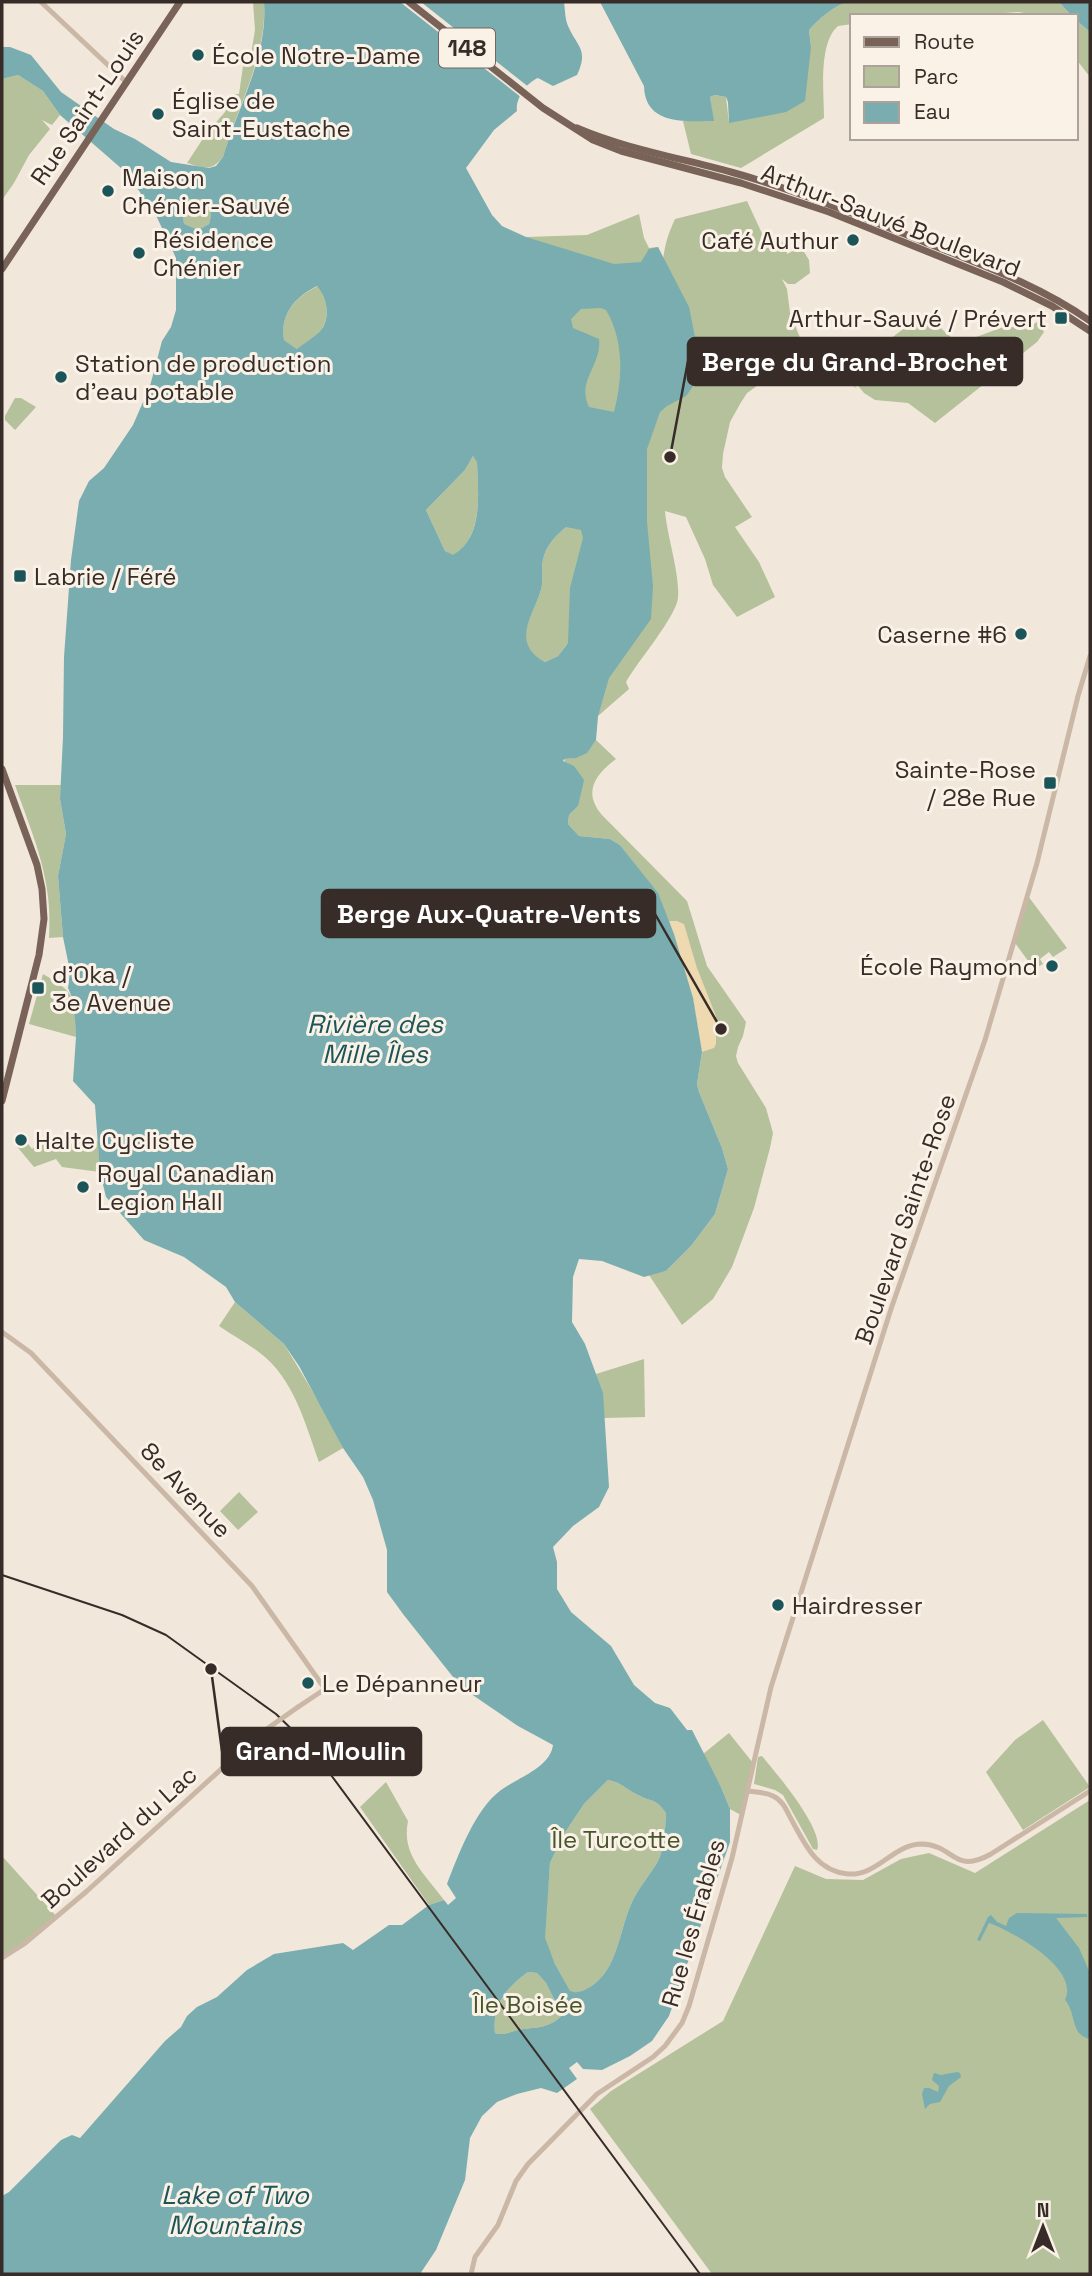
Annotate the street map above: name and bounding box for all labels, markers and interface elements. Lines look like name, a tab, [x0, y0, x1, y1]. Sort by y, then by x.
legend	[850, 14, 1078, 140]
street label: Rue Saint-Louis	[23, 23, 151, 191]
road number: 148	[439, 28, 495, 68]
text: Route	[914, 28, 975, 55]
place label: École Notre-Dame	[212, 40, 421, 71]
marker: École Notre-Dame	[190, 47, 206, 63]
text: Parc	[914, 63, 959, 90]
place label: Église de Saint-Eustache	[172, 85, 351, 144]
text: Eau	[914, 98, 951, 125]
marker: Église de Saint-Eustache	[150, 106, 166, 122]
street label: Arthur-Sauvé Boulevard	[757, 156, 1025, 284]
place label: Maison Chénier-Sauvé	[122, 162, 290, 221]
marker: Maison Chénier-Sauvé	[100, 183, 116, 199]
place label: Résidence Chénier	[153, 224, 274, 283]
place label: Café Authur	[701, 225, 839, 256]
marker: Café Authur	[845, 232, 861, 248]
marker: Résidence Chénier	[131, 245, 147, 261]
place label: Arthur-Sauvé / Prévert	[789, 303, 1047, 334]
marker: Arthur-Sauvé / Prévert	[1053, 310, 1069, 326]
callout: Berge du Grand-Brochet	[688, 338, 1022, 385]
text: Berge du Grand-Brochet	[702, 345, 1008, 379]
place label: Station de production d'eau potable	[75, 348, 332, 407]
marker: Station de production d'eau potable	[53, 369, 69, 385]
place label: Labrie / Féré	[34, 561, 177, 592]
marker: Labrie / Féré	[12, 568, 28, 584]
place label: Caserne #6	[877, 619, 1007, 650]
marker: Caserne #6	[1013, 626, 1029, 642]
place label: Sainte-Rose / 28e Rue	[895, 754, 1036, 813]
marker: Sainte-Rose / 28e Rue	[1042, 775, 1058, 791]
callout: Berge Aux-Quatre-Vents	[322, 890, 655, 937]
text: Berge Aux-Quatre-Vents	[337, 897, 641, 931]
place label: École Raymond	[860, 951, 1038, 982]
marker: École Raymond	[1044, 958, 1060, 974]
place label: d'Oka / 3e Avenue	[52, 959, 171, 1018]
marker: d'Oka / 3e Avenue	[30, 980, 46, 996]
water label: Rivière des Mille Îles	[307, 1007, 444, 1071]
street label: Boulevard Sainte-Rose	[848, 1090, 962, 1348]
place label: Halte Cycliste	[35, 1125, 195, 1156]
marker: Halte Cycliste	[13, 1132, 29, 1148]
place label: Royal Canadian Legion Hall	[97, 1158, 275, 1217]
marker: Royal Canadian Legion Hall	[75, 1179, 91, 1195]
street label: 8e Avenue	[134, 1436, 238, 1544]
place label: Hairdresser	[792, 1590, 923, 1621]
marker: Hairdresser	[770, 1597, 786, 1613]
place label: Le Dépanneur	[322, 1668, 482, 1699]
marker: Le Dépanneur	[300, 1675, 316, 1691]
callout: Grand-Moulin	[222, 1728, 421, 1775]
text: Grand-Moulin	[236, 1734, 406, 1768]
street label: Boulevard du Lac	[35, 1759, 203, 1915]
park label: Île Turcotte	[549, 1824, 681, 1855]
street label: Rue les Érables	[654, 1835, 732, 2011]
park label: Île Boisée	[471, 1989, 583, 2020]
water label: Lake of Two Mountains	[161, 2178, 310, 2242]
north arrow	[1008, 2192, 1078, 2262]
text: N	[1037, 2198, 1049, 2223]

